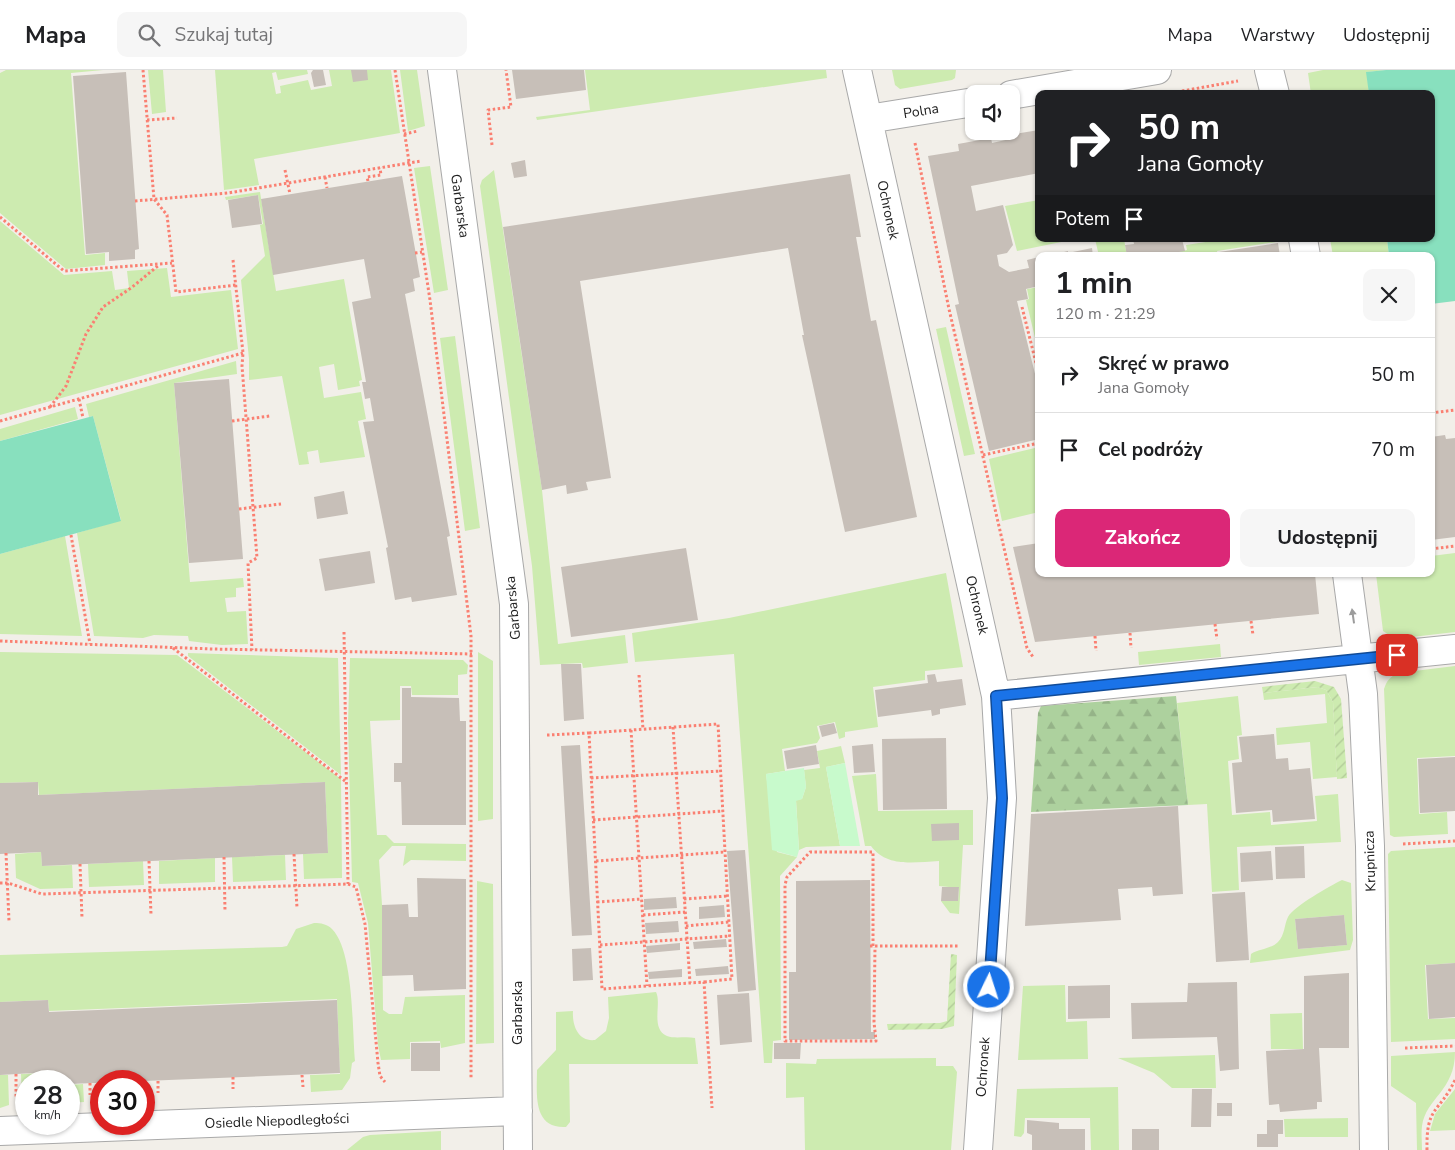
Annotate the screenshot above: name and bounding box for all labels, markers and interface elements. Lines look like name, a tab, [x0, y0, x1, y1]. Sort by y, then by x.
search box	[117, 12, 467, 57]
text: Mapa	[25, 19, 87, 51]
icon: search	[135, 21, 163, 49]
text: Szukaj tutaj	[175, 22, 273, 48]
text: Mapa	[1168, 23, 1212, 47]
text: Warstwy	[1240, 23, 1315, 47]
text: Udostępnij	[1343, 23, 1430, 47]
map controls	[965, 85, 1020, 140]
button: sound	[965, 85, 1020, 140]
street label: Polna	[902, 99, 940, 123]
text: 50 m	[1138, 104, 1220, 151]
icon: right	[1055, 110, 1120, 175]
text: Jana Gomoły	[1138, 149, 1263, 179]
street label: Garbarska	[446, 173, 474, 239]
street label: Ochronek	[872, 179, 904, 242]
icon: arrive	[1120, 205, 1148, 233]
text: Potem	[1055, 206, 1110, 232]
text: 1 min	[1055, 263, 1133, 304]
button: close	[1363, 269, 1415, 321]
text: 120 m · 21:29	[1055, 303, 1156, 325]
text: Skręć w prawo	[1098, 351, 1229, 377]
icon: right	[1055, 361, 1083, 389]
text: 50 m	[1371, 362, 1415, 388]
text: Jana Gomoły	[1098, 377, 1189, 399]
icon: arrive	[1055, 436, 1083, 464]
text: Cel podróży	[1098, 437, 1202, 463]
text: 70 m	[1371, 437, 1415, 463]
button: Zakończ	[1055, 509, 1230, 567]
button: Udostępnij	[1240, 509, 1415, 567]
street label: Ochronek	[961, 573, 993, 637]
street label: Garbarska	[501, 575, 525, 641]
one-way arrow	[1349, 608, 1357, 624]
pin	[1376, 634, 1418, 676]
icon: arrive	[1383, 641, 1411, 669]
street label: Krupnicza	[1359, 830, 1381, 892]
position arrow	[962, 960, 1014, 1012]
street label: Garbarska	[508, 981, 527, 1045]
street label: Ochronek	[971, 1035, 995, 1098]
speed limit sign: 30	[90, 1070, 155, 1135]
text: 28	[32, 1079, 63, 1113]
text: km/h	[34, 1107, 61, 1123]
street label: Osiedle Niepodległości	[204, 1109, 350, 1133]

